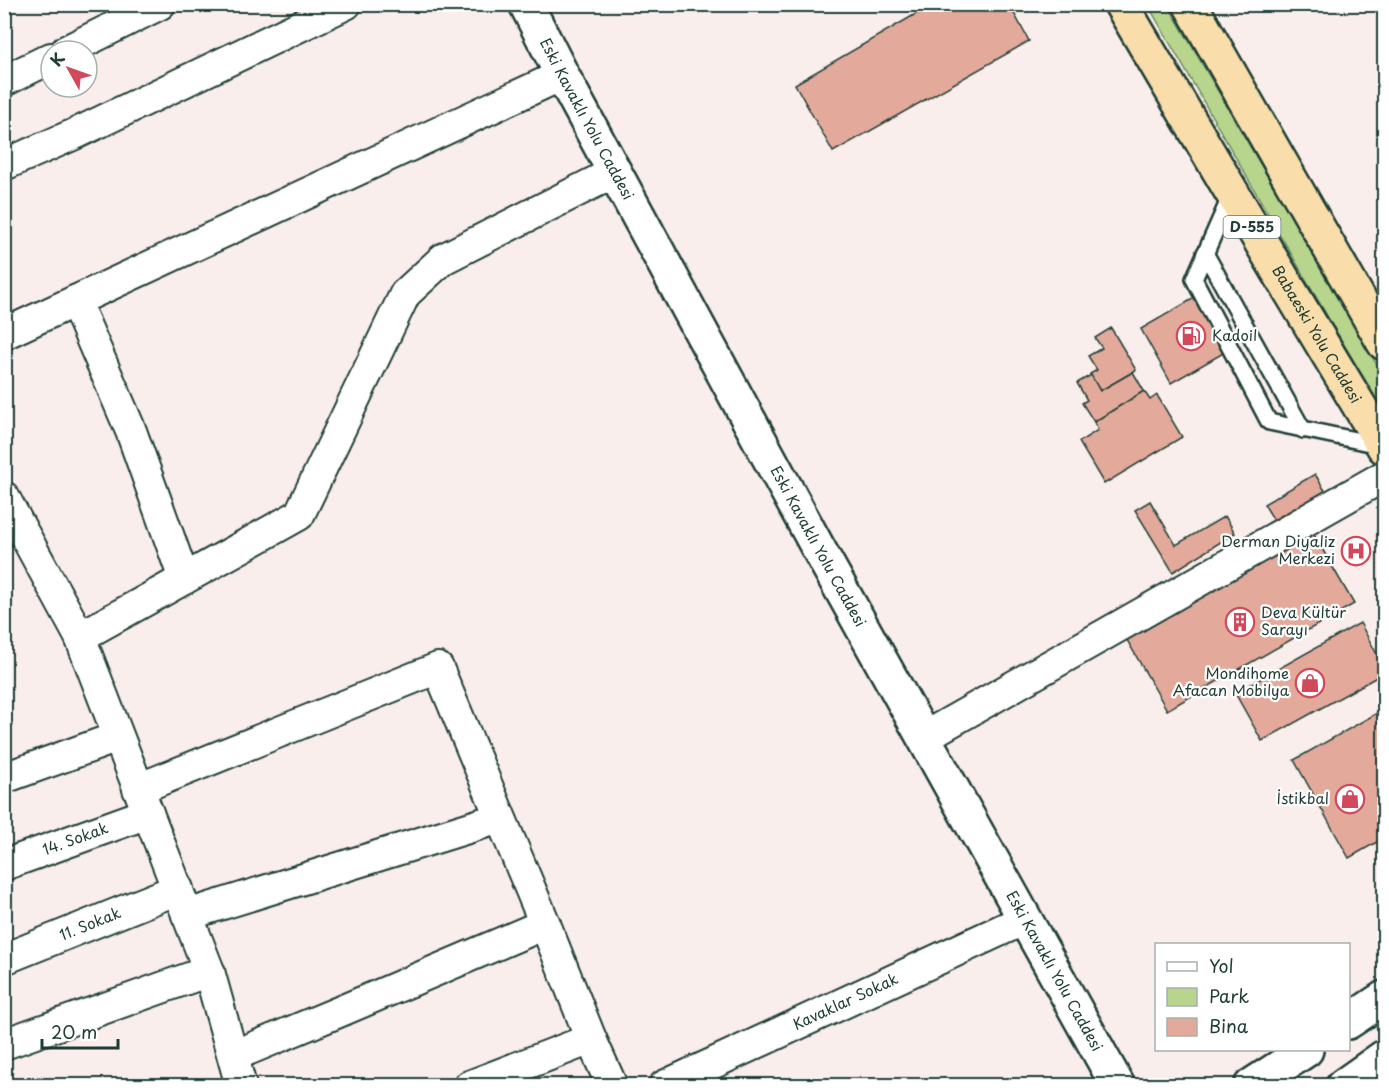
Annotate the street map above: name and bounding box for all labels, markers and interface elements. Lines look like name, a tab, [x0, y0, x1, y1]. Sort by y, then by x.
street label: Eski Kavaklı Yolu Caddesi	[535, 34, 640, 204]
north arrow	[39, 39, 99, 99]
text: K	[44, 46, 70, 71]
road number: D-555	[1224, 216, 1280, 238]
street label: Babaeski Yolu Caddesi	[1267, 260, 1368, 407]
fuel station icon: Kadoil	[1175, 320, 1207, 352]
place label: Kadoil	[1212, 323, 1257, 346]
street label: Eski Kavaklı Yolu Caddesi	[766, 461, 873, 630]
place label: Derman Diyaliz Merkezi	[1221, 529, 1335, 569]
hospital icon: Derman Diyaliz Merkezi	[1340, 535, 1372, 567]
place label: Deva Kültür Sarayı	[1261, 600, 1346, 640]
building icon: Deva Kültür Sarayı	[1224, 606, 1256, 638]
place label: Mondihome Afacan Mobilya	[1173, 661, 1290, 701]
shop icon: Mondihome Afacan Mobilya	[1294, 667, 1326, 699]
shop icon: İstikbal	[1334, 783, 1366, 815]
place label: İstikbal	[1277, 786, 1329, 809]
street label: 14. Sokak	[39, 815, 111, 860]
street label: Eski Kavaklı Yolu Caddesi	[1001, 886, 1109, 1055]
street label: 11. Sokak	[56, 900, 124, 946]
legend	[1155, 943, 1350, 1051]
text: Yol	[1209, 952, 1234, 979]
street label: Kavaklar Sokak	[788, 966, 902, 1035]
text: Park	[1209, 982, 1249, 1009]
scale bar	[42, 1012, 118, 1050]
text: Bina	[1209, 1012, 1249, 1039]
text: 20 m	[51, 1018, 97, 1045]

